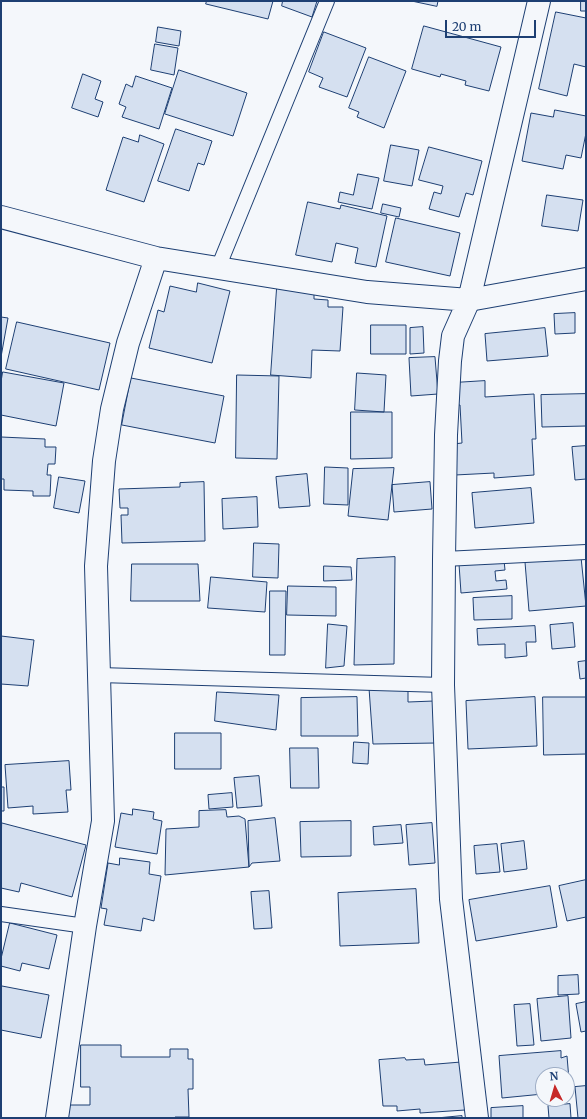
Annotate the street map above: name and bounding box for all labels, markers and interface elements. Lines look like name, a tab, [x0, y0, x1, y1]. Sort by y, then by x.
scale bar	[447, 12, 538, 38]
text: 20 m	[452, 19, 481, 34]
north arrow	[535, 1067, 575, 1107]
text: N	[549, 1069, 559, 1083]

